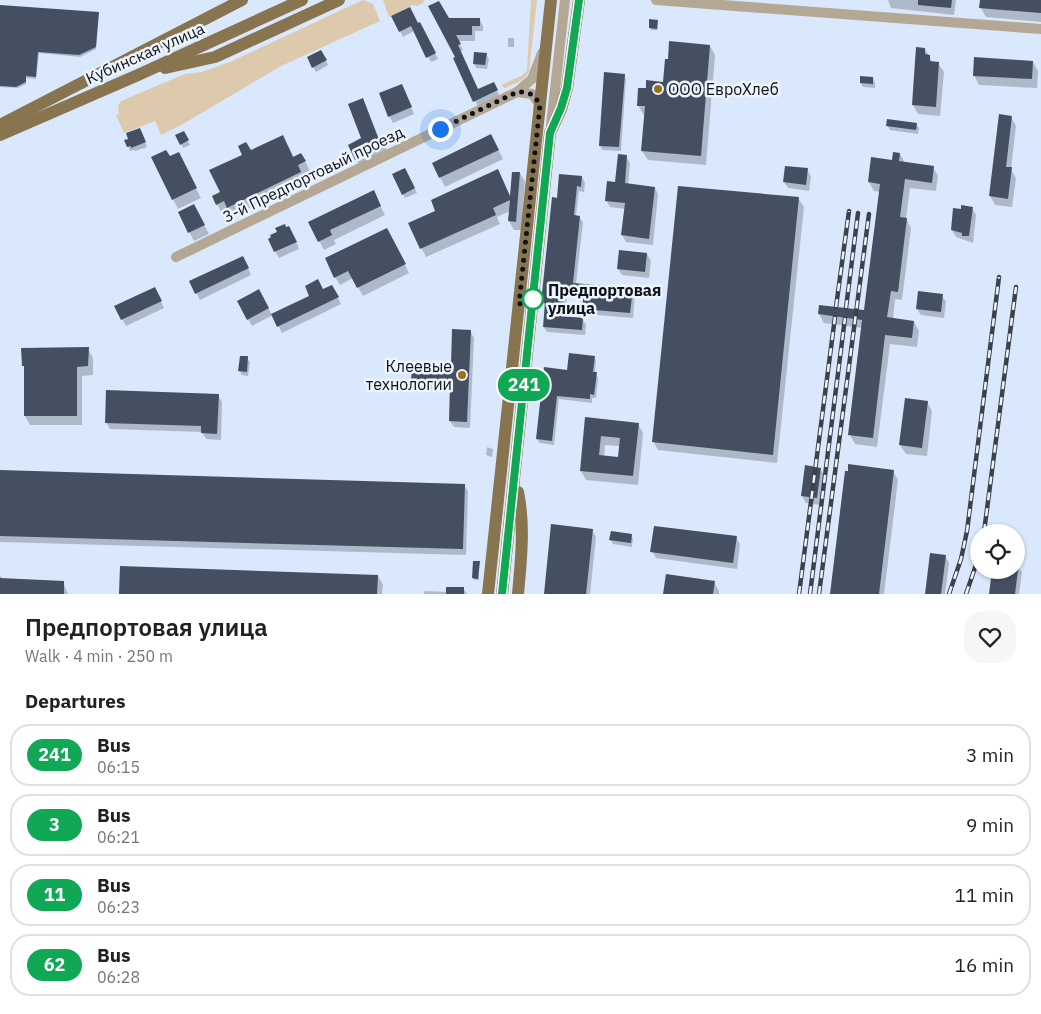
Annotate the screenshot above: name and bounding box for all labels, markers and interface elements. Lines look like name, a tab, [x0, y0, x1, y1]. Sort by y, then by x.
street label: Кубинская улица	[83, 18, 208, 88]
place label: ООО ЕвроХлеб	[668, 79, 779, 99]
marker: ООО ЕвроХлеб	[652, 83, 664, 95]
your location	[428, 117, 453, 142]
street label: 3-й Предпортовый проезд	[219, 121, 407, 227]
place label: Предпортовая улица	[548, 280, 661, 318]
marker: Предпортовая улица	[522, 288, 544, 310]
place label: Клеевые технологии	[366, 356, 452, 394]
marker: Клеевые технологии	[456, 369, 468, 381]
line badge: 241	[495, 369, 553, 401]
text: 241	[508, 373, 540, 396]
map controls	[970, 524, 1025, 579]
button: locate	[970, 524, 1025, 579]
text: Предпортовая улица	[25, 611, 268, 643]
button: heart	[964, 611, 1016, 663]
text: Walk · 4 min · 250 m	[25, 646, 173, 666]
text: Departures	[25, 689, 125, 713]
text: Bus	[97, 733, 131, 757]
text: 241	[38, 743, 71, 766]
text: 3 min	[966, 743, 1014, 767]
text: 06:15	[97, 757, 140, 777]
text: Bus	[97, 803, 131, 827]
text: 3	[49, 813, 60, 836]
text: 9 min	[966, 813, 1014, 837]
text: 06:21	[97, 827, 140, 847]
text: Bus	[97, 873, 131, 897]
text: 11	[44, 883, 65, 906]
text: 11 min	[955, 883, 1014, 907]
text: 06:23	[97, 897, 140, 917]
text: Bus	[97, 943, 131, 967]
text: 62	[44, 953, 65, 976]
text: 16 min	[955, 953, 1014, 977]
text: 06:28	[97, 967, 140, 987]

